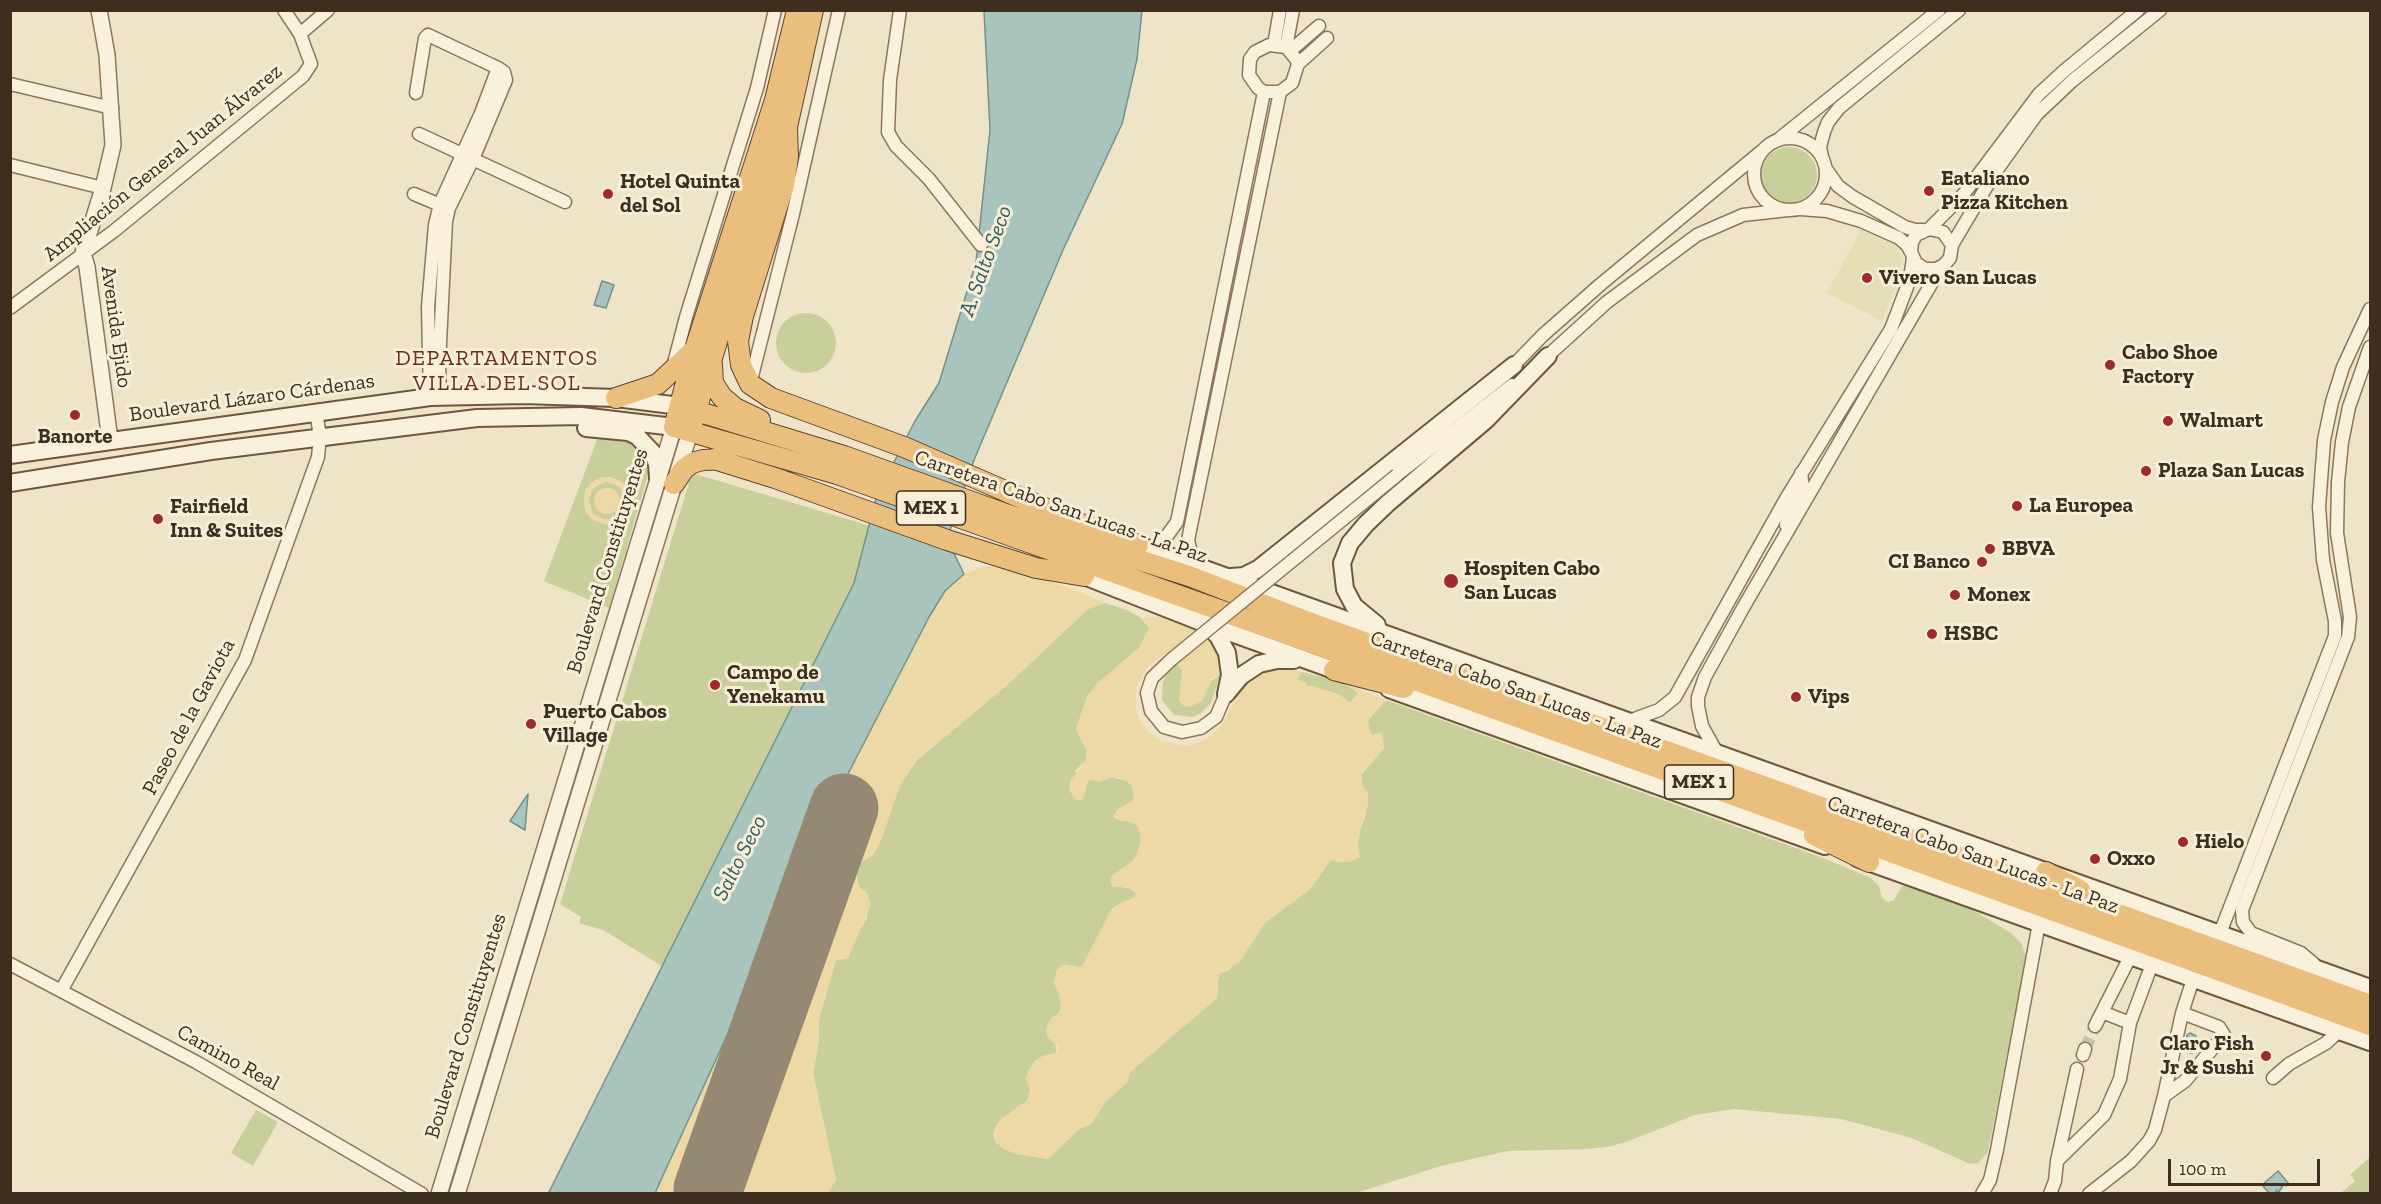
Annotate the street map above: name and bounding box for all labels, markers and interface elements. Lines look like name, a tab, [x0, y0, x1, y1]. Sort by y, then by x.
street label: Ampliación General Juan Álvarez	[39, 59, 287, 267]
place label: Eataliano Pizza Kitchen	[1941, 166, 2068, 216]
place label: Hotel Quinta del Sol	[620, 169, 740, 219]
marker: Eataliano Pizza Kitchen	[1922, 184, 1936, 198]
marker: Hotel Quinta del Sol	[601, 187, 615, 201]
water label: A. Salto Seco	[954, 202, 1018, 320]
street label: Avenida Ejido	[95, 264, 137, 390]
place label: Vivero San Lucas	[1879, 265, 2037, 291]
marker: Vivero San Lucas	[1860, 271, 1874, 285]
place label: Cabo Shoe Factory	[2122, 340, 2218, 390]
district label: DEPARTAMENTOS VILLA DEL SOL	[395, 346, 599, 398]
marker: Cabo Shoe Factory	[2103, 358, 2117, 372]
street label: Boulevard Lázaro Cárdenas	[128, 368, 376, 428]
marker: Banorte	[68, 408, 82, 422]
place label: Walmart	[2180, 408, 2263, 434]
marker: Walmart	[2161, 414, 2175, 428]
place label: Banorte	[38, 424, 112, 450]
street label: Boulevard Constituyentes	[562, 445, 654, 677]
street label: Carretera Cabo San Lucas - La Paz	[911, 445, 1211, 569]
place label: Plaza San Lucas	[2158, 458, 2304, 484]
marker: Plaza San Lucas	[2139, 464, 2153, 478]
road number: MEX 1	[896, 491, 966, 525]
place label: La Europea	[2029, 493, 2133, 519]
place label: Fairfield Inn & Suites	[170, 494, 283, 544]
marker: La Europea	[2010, 499, 2024, 513]
marker: Fairfield Inn & Suites	[151, 512, 165, 526]
place label: BBVA	[2002, 536, 2055, 562]
marker: BBVA	[1983, 542, 1997, 556]
place label: CI Banco	[1888, 549, 1970, 575]
marker: CI Banco	[1975, 555, 1989, 569]
place label: Hospiten Cabo San Lucas	[1464, 556, 1600, 606]
marker: Hospiten Cabo San Lucas	[1442, 572, 1460, 590]
place label: Monex	[1967, 582, 2030, 608]
marker: Monex	[1948, 588, 1962, 602]
place label: HSBC	[1944, 621, 1998, 647]
street label: Carretera Cabo San Lucas - La Paz	[1367, 625, 1665, 755]
marker: HSBC	[1925, 627, 1939, 641]
street label: Paseo de la Gaviota	[137, 635, 241, 799]
place label: Campo de Yenekamu	[727, 660, 825, 710]
marker: Campo de Yenekamu	[708, 678, 722, 692]
place label: Vips	[1808, 684, 1850, 710]
marker: Vips	[1789, 690, 1803, 704]
place label: Puerto Cabos Village	[543, 699, 667, 749]
marker: Puerto Cabos Village	[524, 717, 538, 731]
road number: MEX 1	[1664, 765, 1734, 799]
street label: Carretera Cabo San Lucas - La Paz	[1824, 790, 2122, 920]
water label: Salto Seco	[707, 811, 773, 905]
place label: Hielo	[2195, 829, 2244, 855]
marker: Hielo	[2176, 835, 2190, 849]
place label: Oxxo	[2107, 846, 2155, 872]
marker: Oxxo	[2088, 852, 2102, 866]
street label: Boulevard Constituyentes	[420, 910, 512, 1142]
street label: Camino Real	[172, 1019, 284, 1097]
place label: Claro Fish Jr & Sushi	[2160, 1031, 2254, 1081]
marker: Claro Fish Jr & Sushi	[2259, 1049, 2273, 1063]
scale bar	[2171, 1147, 2322, 1185]
text: 100 m	[2179, 1158, 2226, 1180]

